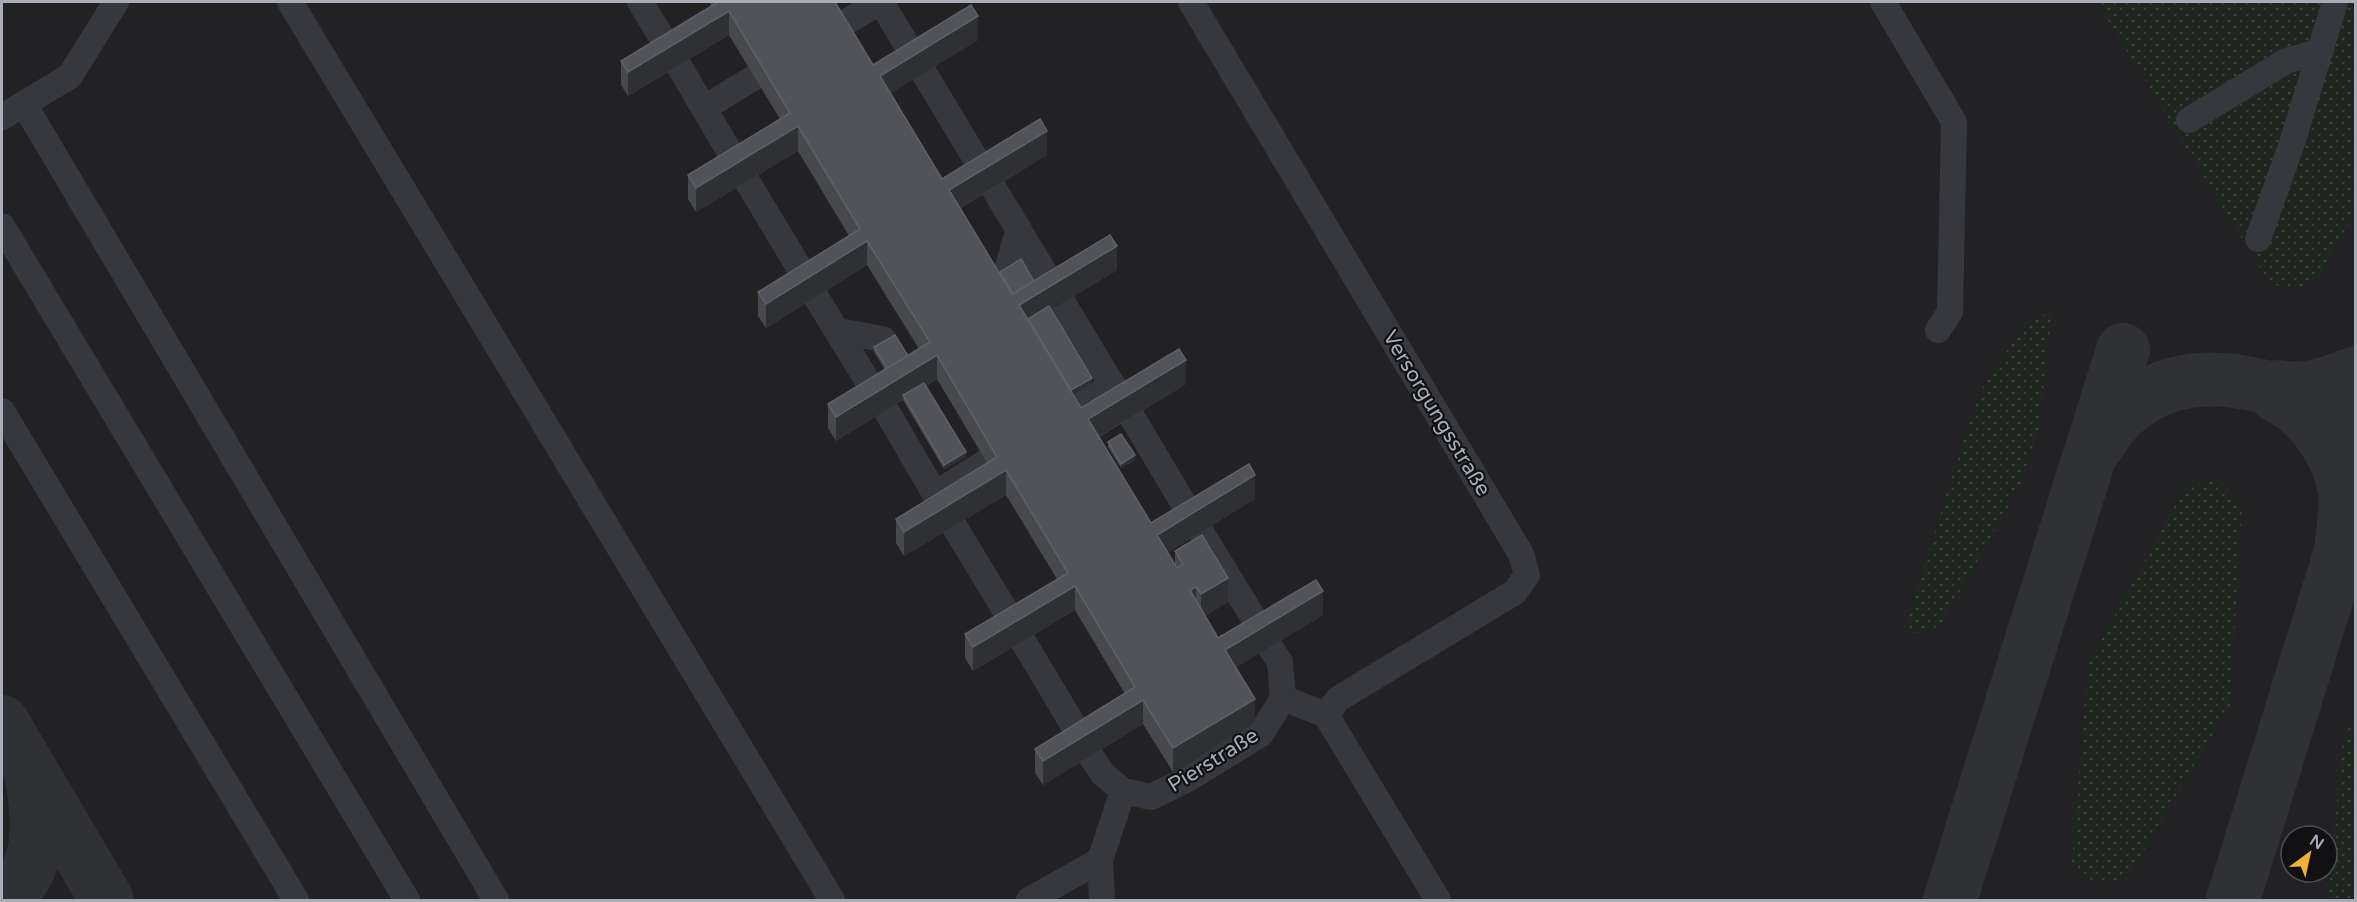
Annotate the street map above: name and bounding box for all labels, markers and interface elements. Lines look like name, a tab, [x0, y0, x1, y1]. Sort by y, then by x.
street label: Versorgungsstraße	[1377, 326, 1496, 501]
street label: Pierstraße	[1164, 723, 1263, 798]
north arrow	[2279, 824, 2339, 884]
text: N	[2306, 830, 2327, 854]

